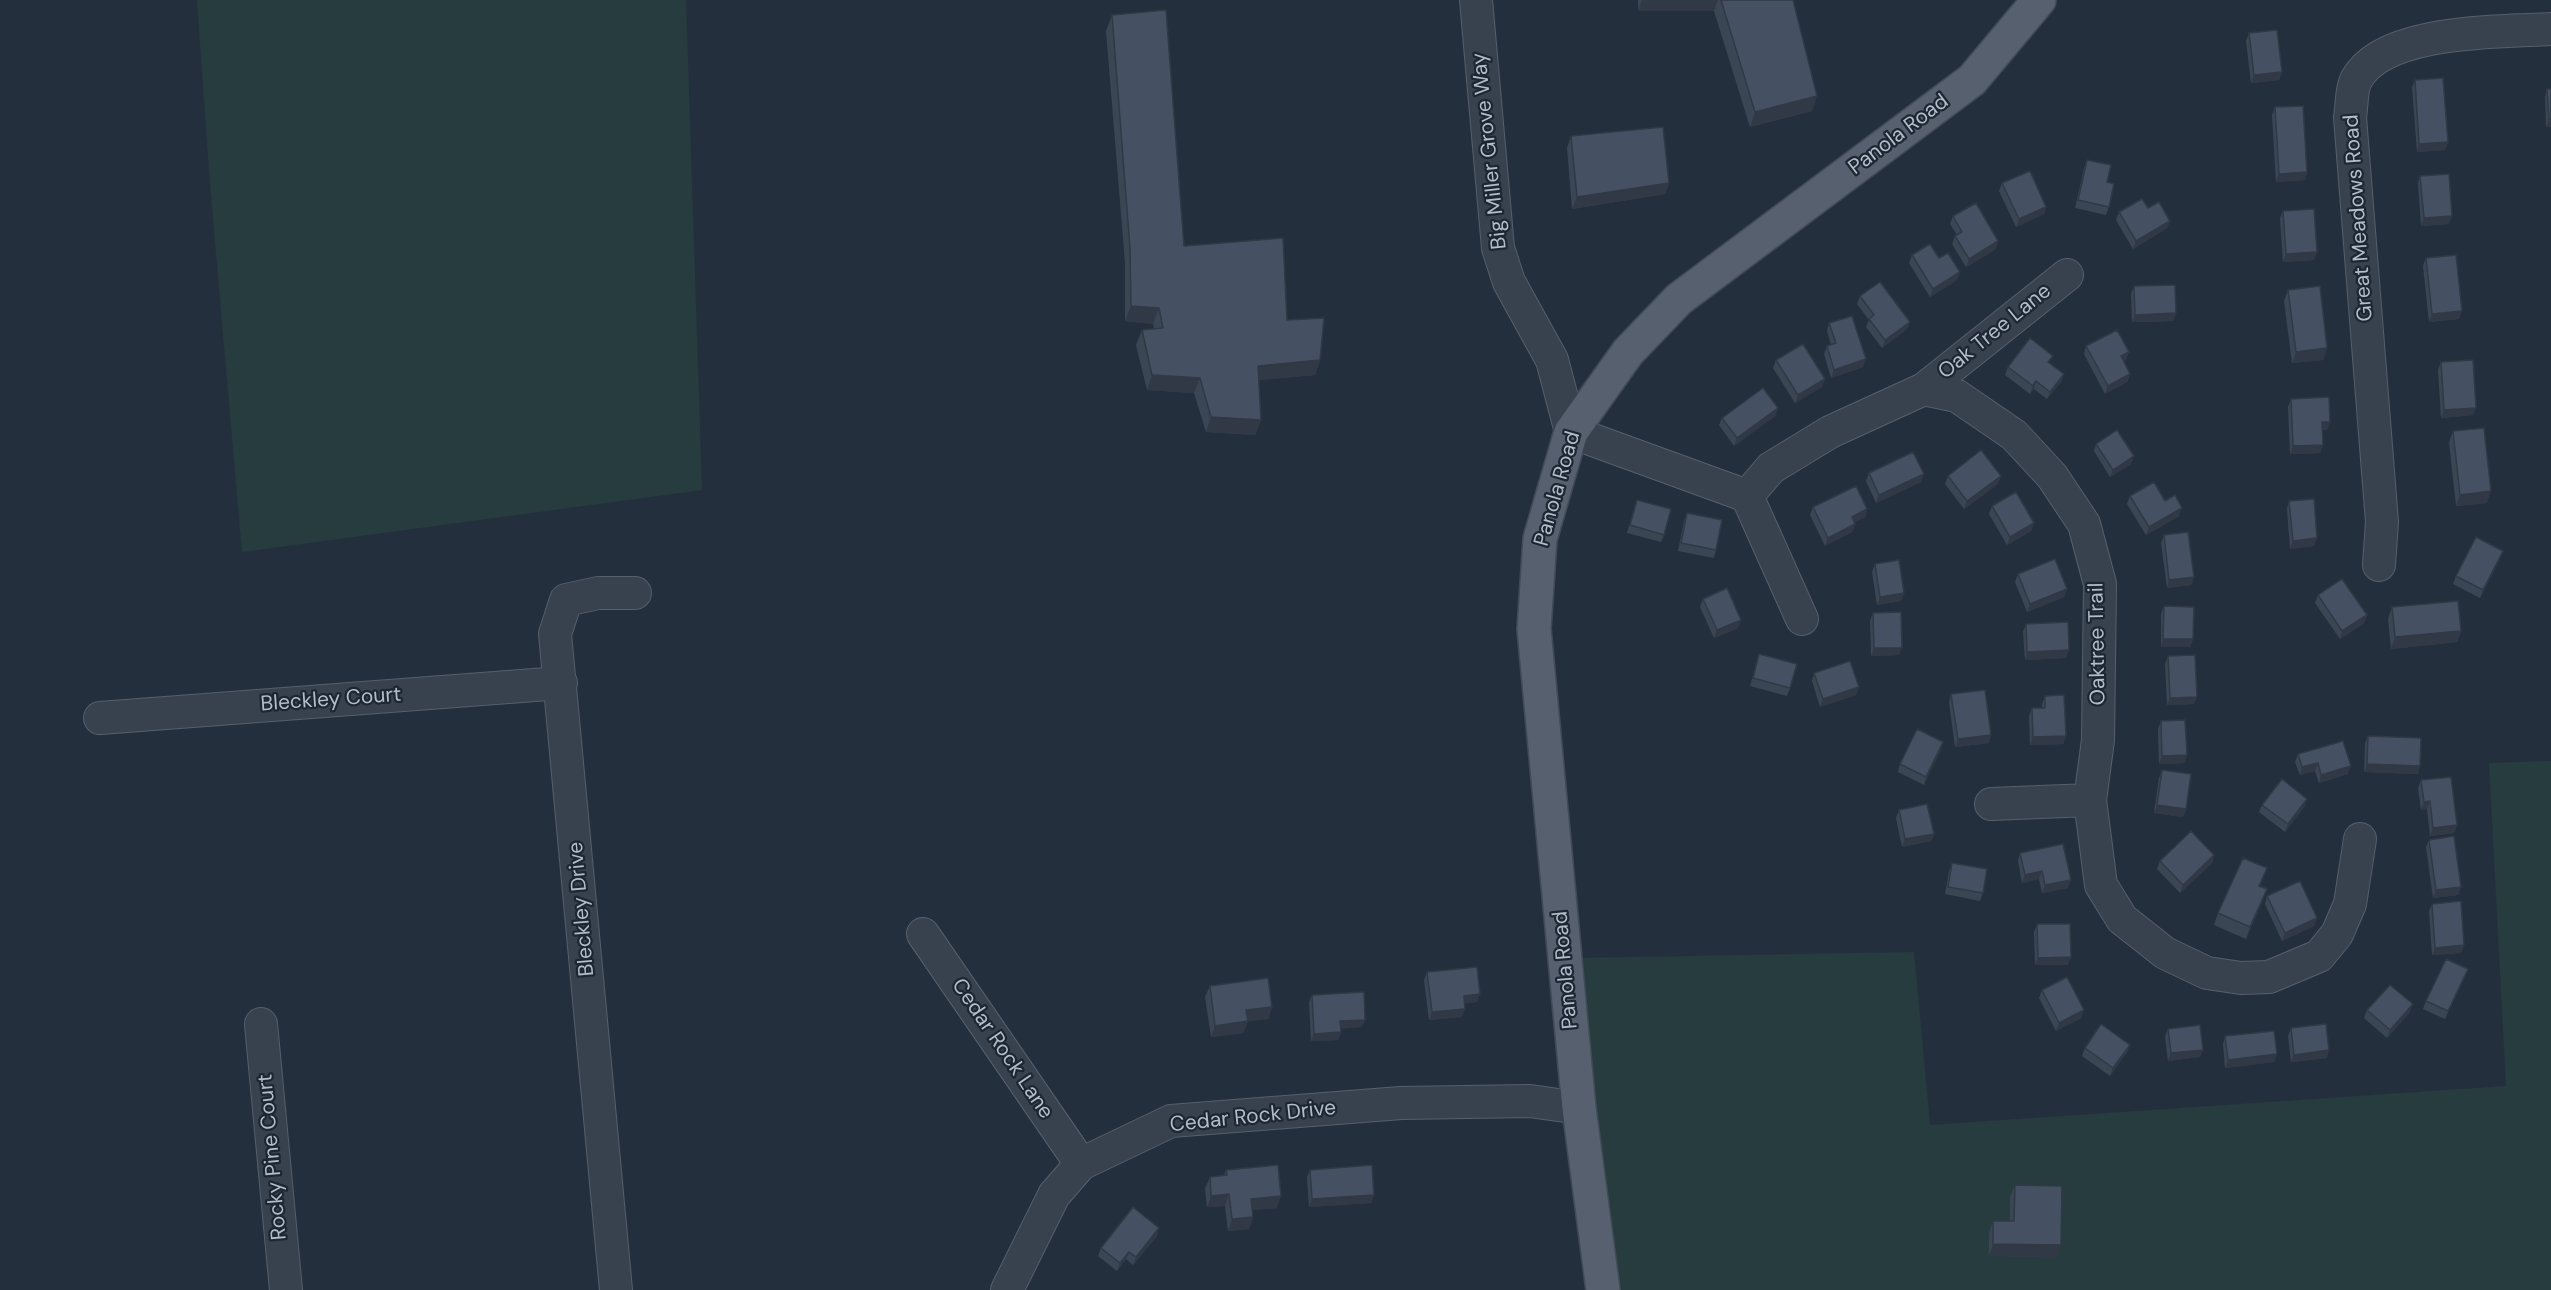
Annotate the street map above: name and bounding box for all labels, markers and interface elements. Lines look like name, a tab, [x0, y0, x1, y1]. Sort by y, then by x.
street label: Big Miller Grove Way	[1467, 51, 1513, 251]
street label: Panola Road	[1844, 89, 1954, 181]
street label: Great Meadows Road	[2339, 114, 2379, 322]
street label: Oak Tree Lane	[1934, 279, 2056, 385]
street label: Panola Road	[1530, 429, 1586, 549]
street label: Oaktree Trail	[2084, 582, 2112, 706]
street label: Bleckley Court	[260, 683, 402, 717]
street label: Bleckley Drive	[564, 841, 600, 977]
street label: Panola Road	[1548, 910, 1584, 1030]
street label: Cedar Rock Lane	[946, 974, 1058, 1124]
street label: Rocky Pine Court	[253, 1073, 293, 1241]
street label: Cedar Rock Drive	[1169, 1096, 1337, 1138]

